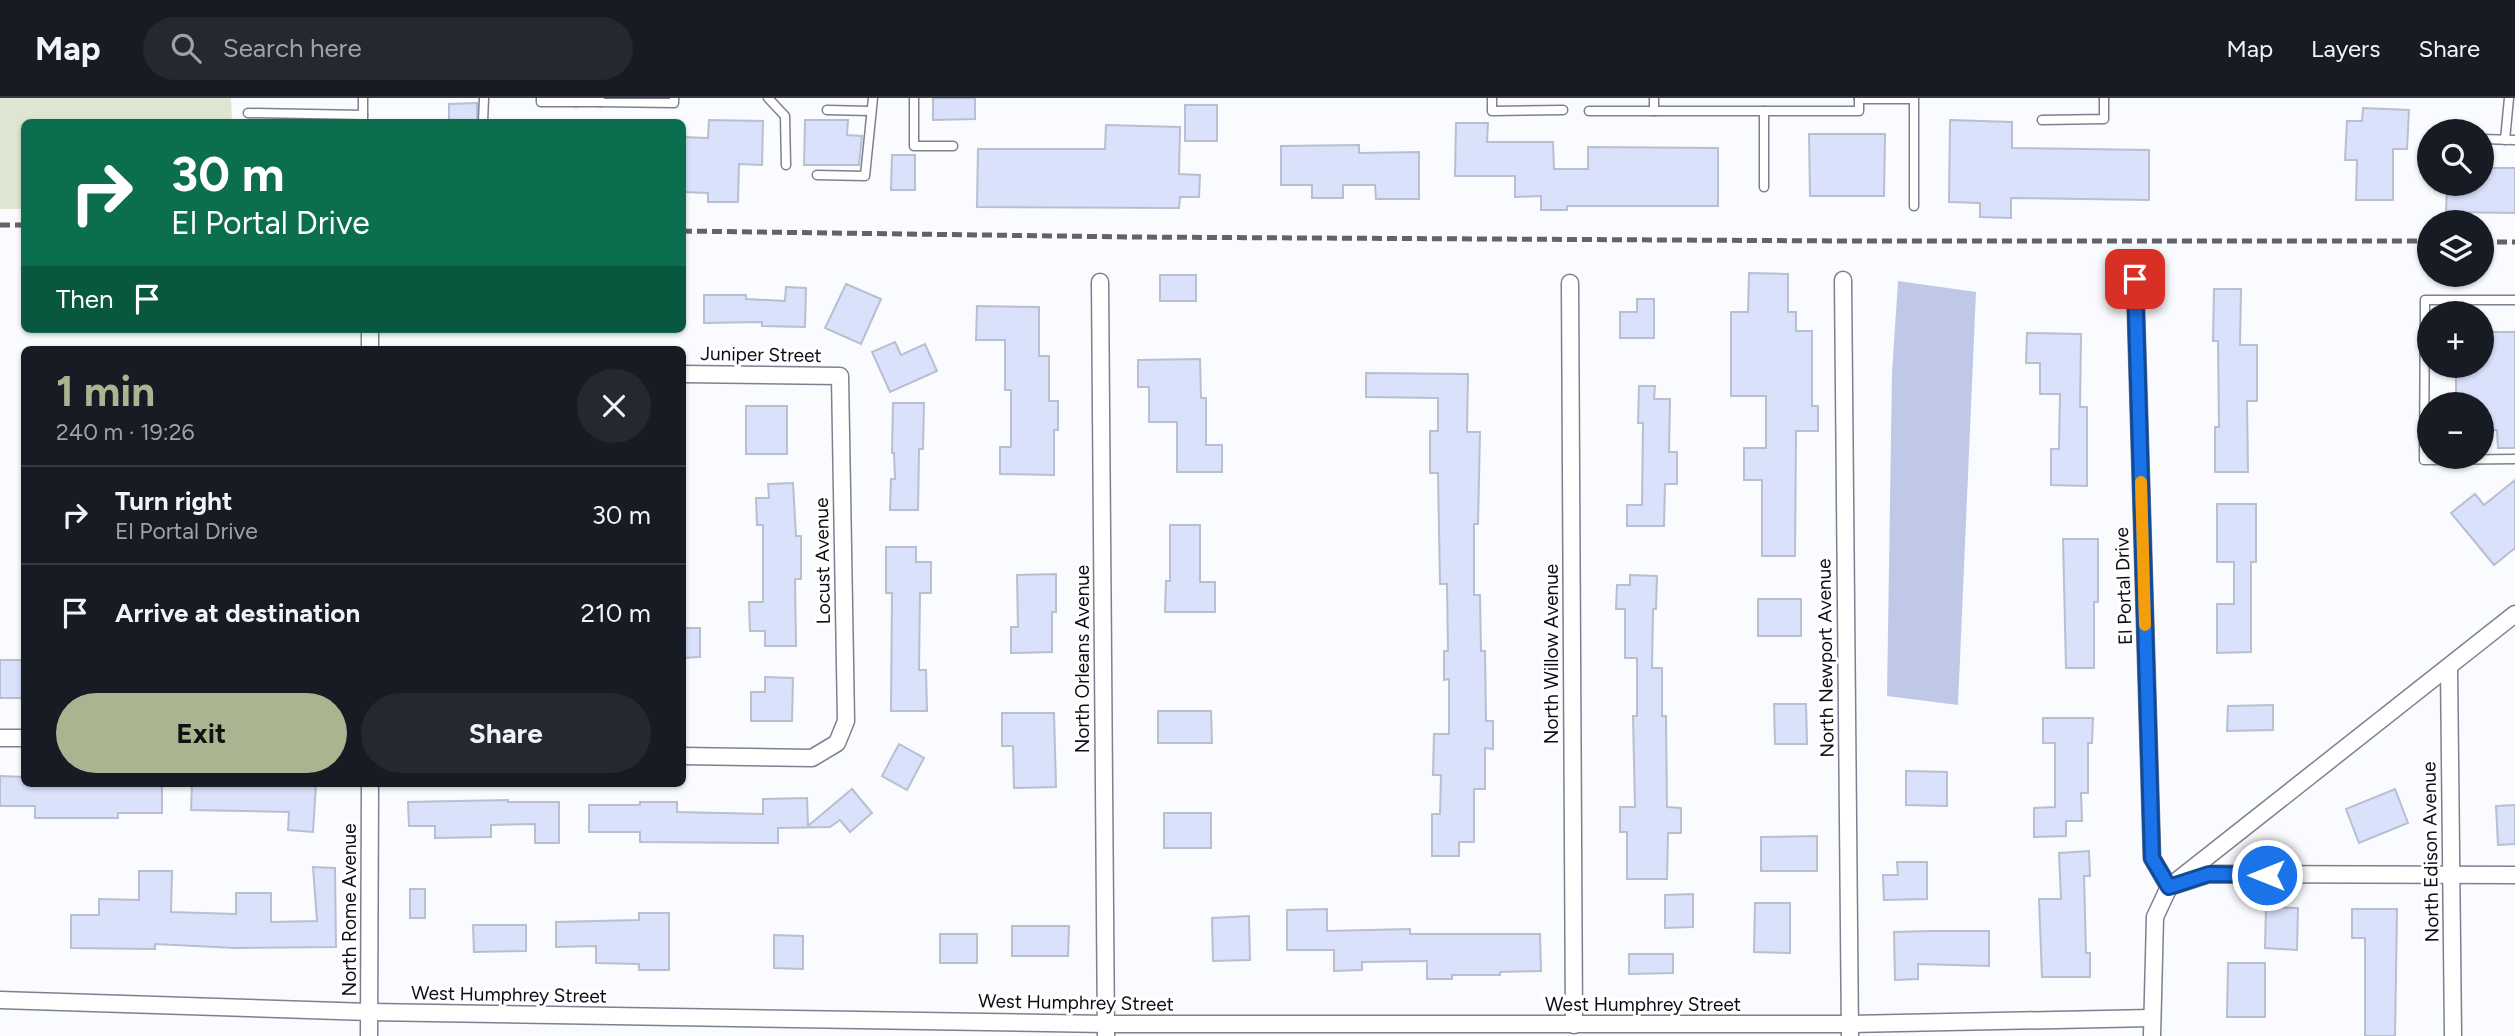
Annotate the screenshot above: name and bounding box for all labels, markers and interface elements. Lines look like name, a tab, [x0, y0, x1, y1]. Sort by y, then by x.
search box	[143, 17, 633, 80]
text: Map	[35, 29, 101, 68]
icon: search	[167, 29, 205, 67]
text: Search here	[223, 32, 362, 64]
text: Map	[2226, 34, 2273, 63]
text: Layers	[2311, 34, 2380, 63]
text: Share	[2418, 34, 2480, 63]
map controls	[2417, 119, 2494, 469]
button: search	[2417, 119, 2494, 196]
text: 30 m	[171, 144, 284, 203]
icon: right	[56, 147, 147, 238]
text: El Portal Drive	[171, 204, 370, 242]
button: layers	[2417, 210, 2494, 287]
pin	[2105, 249, 2165, 309]
icon: arrive	[2116, 260, 2154, 298]
icon: arrive	[128, 280, 166, 318]
text: Then	[56, 283, 114, 315]
button: +	[2417, 301, 2494, 378]
street label: Juniper Street	[700, 342, 822, 367]
text: 1 min	[56, 366, 155, 417]
button: close	[577, 369, 651, 443]
button: −	[2417, 392, 2494, 469]
text: 240 m · 19:26	[56, 418, 195, 446]
text: Turn right	[115, 485, 232, 517]
icon: right	[56, 496, 94, 534]
street label: Locust Avenue	[810, 497, 835, 625]
text: 30 m	[592, 499, 651, 531]
text: El Portal Drive	[115, 517, 258, 545]
street label: El Portal Drive	[2110, 527, 2137, 645]
street label: North Newport Avenue	[1812, 558, 1839, 758]
street label: North Willow Avenue	[1540, 564, 1563, 744]
street label: North Orleans Avenue	[1071, 565, 1094, 753]
icon: arrive	[56, 594, 94, 632]
text: Arrive at destination	[115, 597, 360, 629]
text: 210 m	[581, 597, 651, 629]
button: Exit	[56, 693, 347, 773]
button: Share	[361, 693, 651, 773]
street label: North Edison Avenue	[2417, 761, 2444, 943]
street label: North Rome Avenue	[338, 823, 361, 997]
position arrow	[2230, 838, 2304, 912]
street label: West Humphrey Street	[411, 981, 607, 1008]
street label: West Humphrey Street	[978, 989, 1174, 1016]
street label: West Humphrey Street	[1545, 993, 1741, 1016]

